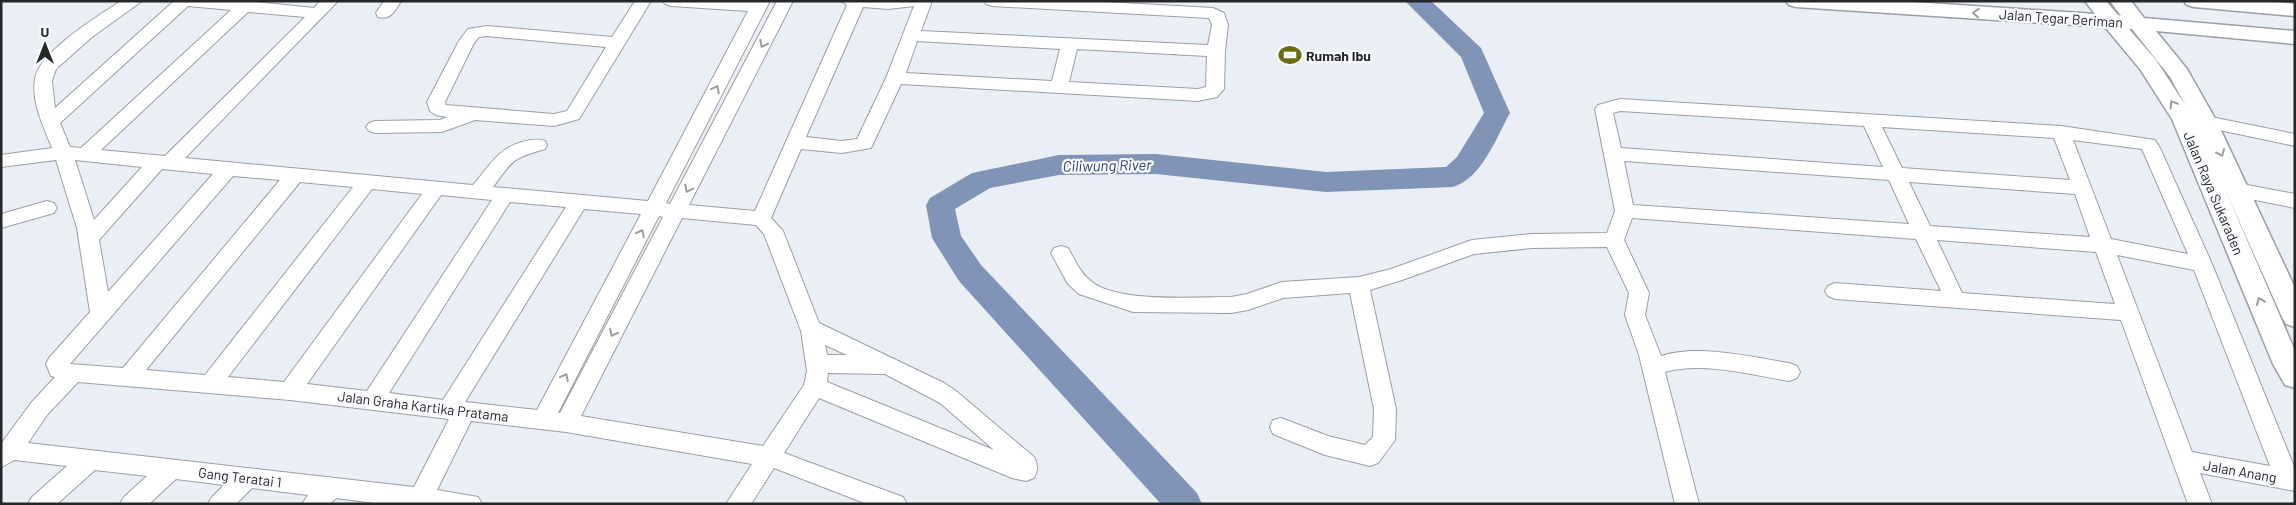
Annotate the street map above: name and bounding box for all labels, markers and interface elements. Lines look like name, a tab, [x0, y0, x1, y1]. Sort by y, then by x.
street label: Jalan Tegar Beriman	[1998, 5, 2124, 31]
one-way arrow	[1972, 7, 1980, 18]
north arrow	[20, 20, 70, 70]
text: U	[41, 23, 50, 40]
one-way arrow	[759, 39, 769, 48]
sports icon: Rumah Ibu	[1277, 42, 1303, 68]
place label: Rumah Ibu	[1306, 47, 1371, 64]
one-way arrow	[710, 86, 720, 95]
one-way arrow	[2170, 101, 2179, 110]
street label: Jalan Raya Sukaraden	[2180, 129, 2248, 257]
one-way arrow	[2214, 148, 2225, 157]
water label: Ciliwung River	[1062, 155, 1152, 175]
one-way arrow	[684, 183, 694, 192]
one-way arrow	[635, 230, 645, 239]
one-way arrow	[2255, 297, 2266, 306]
one-way arrow	[609, 328, 619, 337]
one-way arrow	[559, 373, 569, 382]
street label: Jalan Graha Kartika Pratama	[337, 387, 509, 425]
street label: Jalan Anang	[2202, 456, 2278, 486]
street label: Gang Teratai 1	[197, 463, 283, 491]

